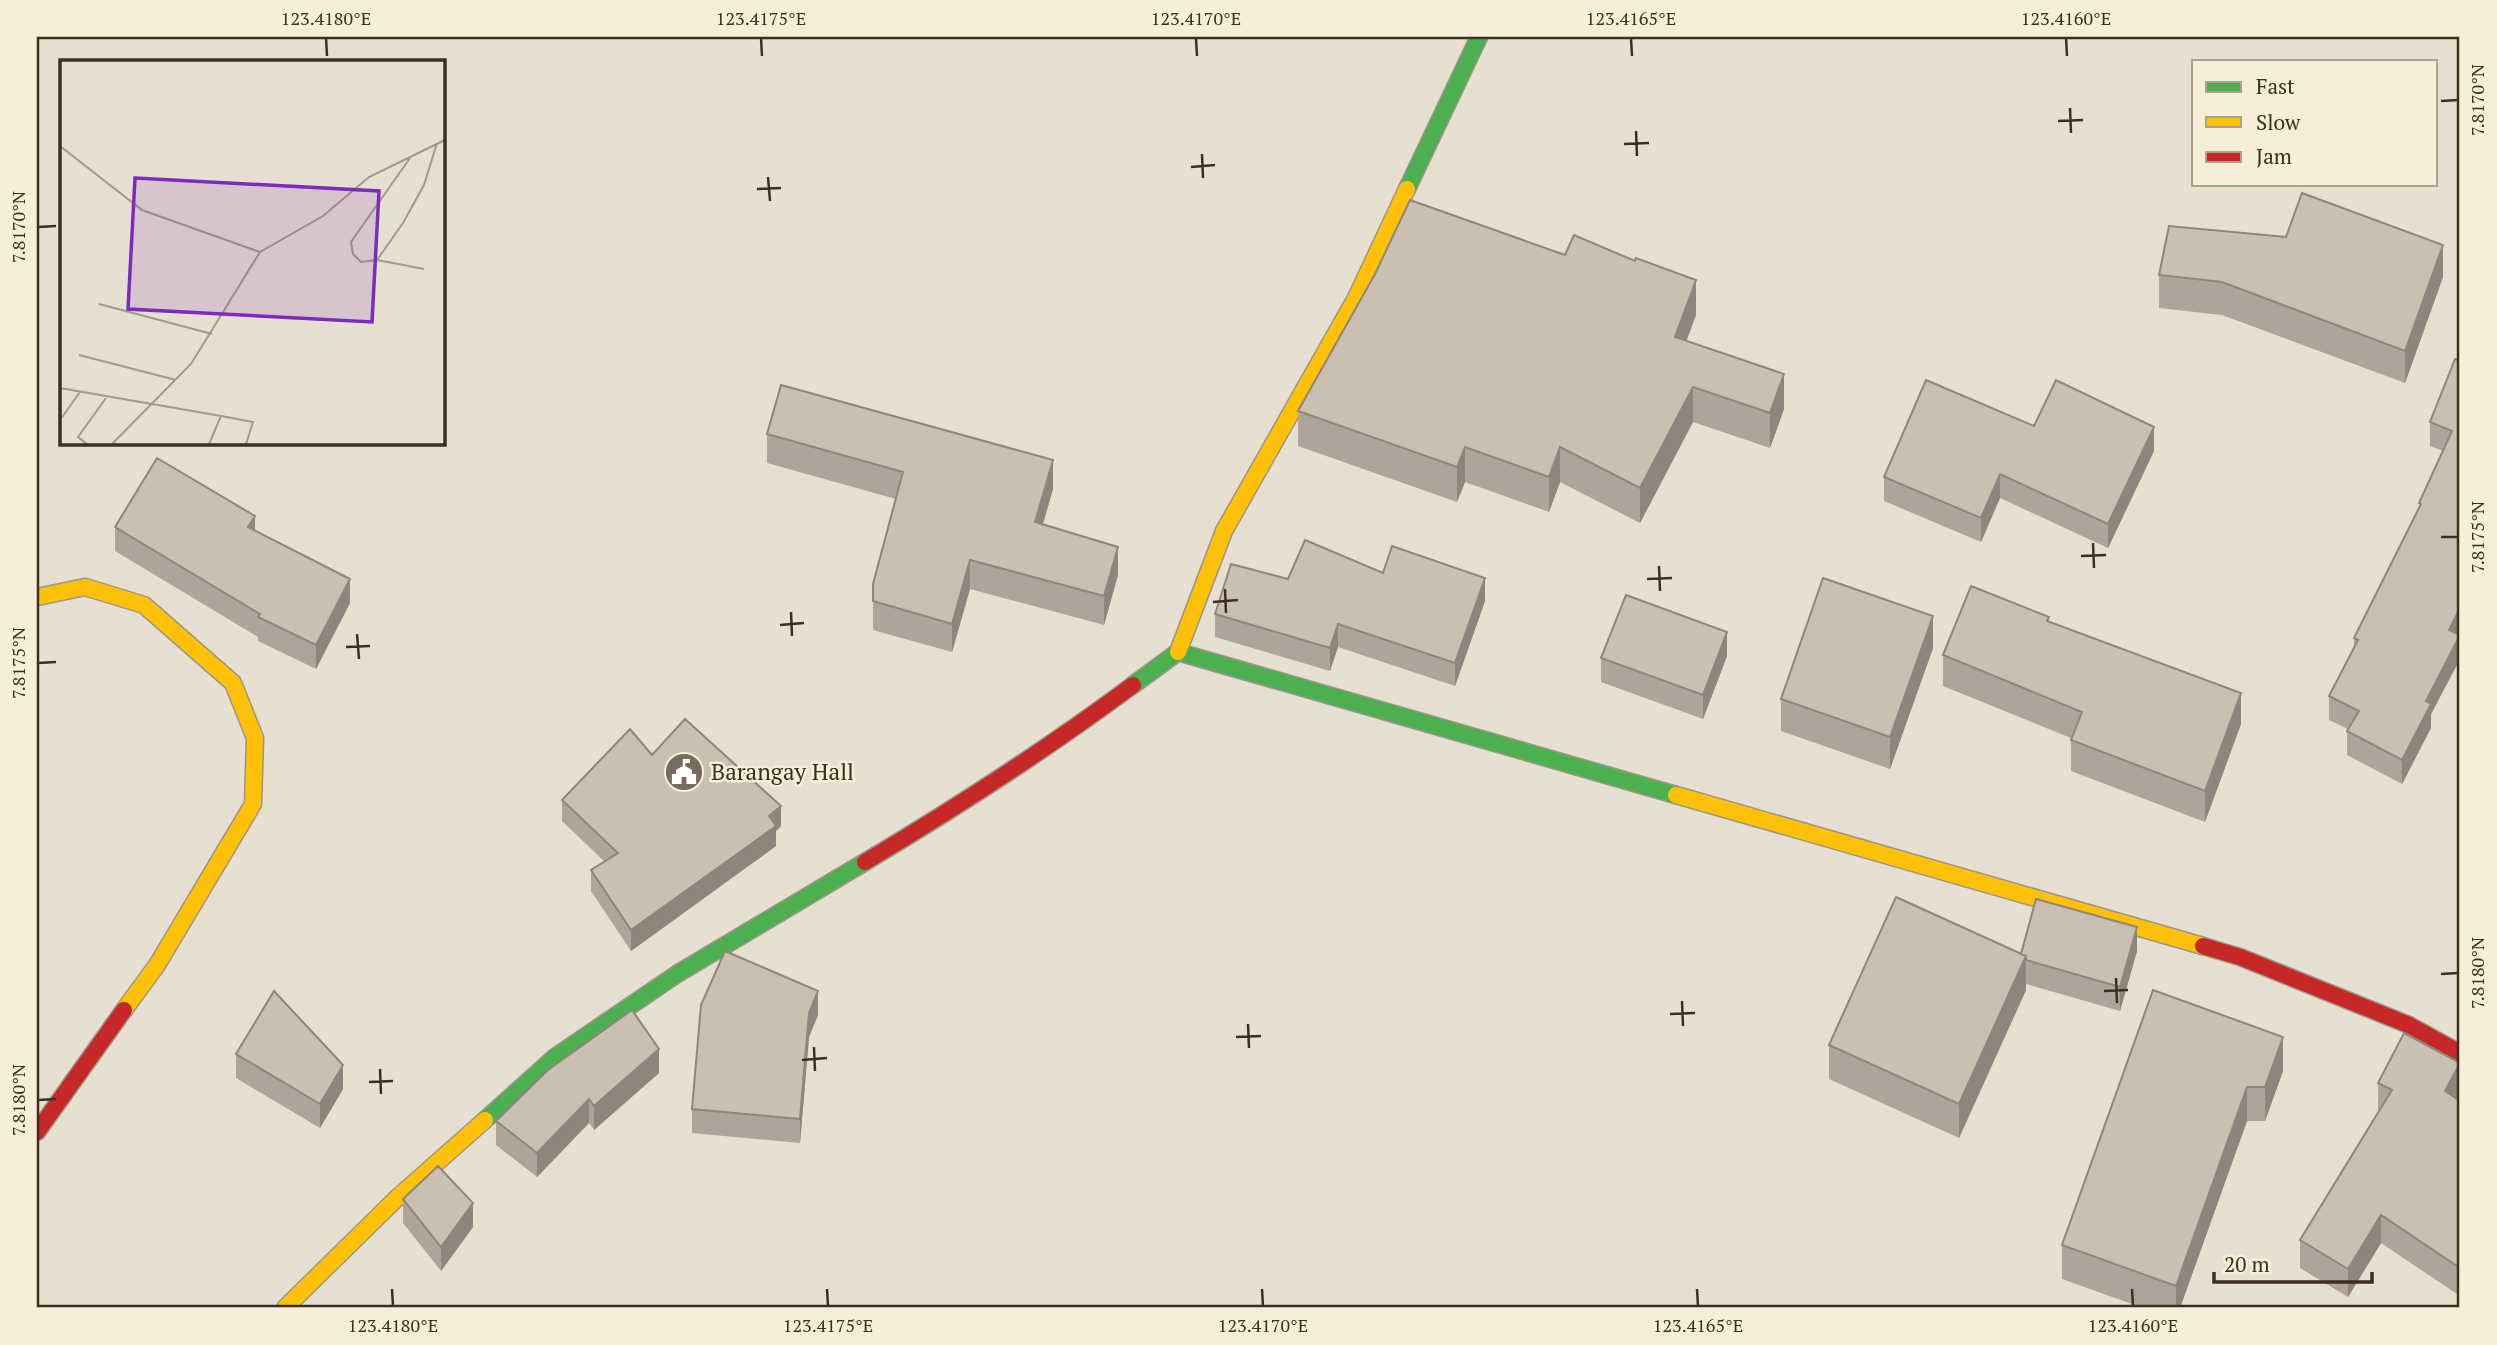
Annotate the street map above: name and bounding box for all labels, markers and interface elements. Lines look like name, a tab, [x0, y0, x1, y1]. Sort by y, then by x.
text: 123.4180°E	[281, 6, 371, 30]
text: 123.4175°E	[716, 6, 806, 30]
text: 123.4170°E	[1151, 6, 1241, 30]
text: 123.4165°E	[1586, 6, 1676, 30]
text: 123.4160°E	[2021, 6, 2111, 30]
inset map	[60, 60, 444, 444]
legend	[2192, 60, 2438, 186]
text: 7.8170°N	[2465, 64, 2489, 136]
text: Fast	[2256, 72, 2295, 100]
text: Slow	[2256, 108, 2301, 136]
text: Jam	[2256, 142, 2292, 170]
text: 7.8170°N	[6, 191, 30, 263]
text: 7.8175°N	[2465, 501, 2489, 573]
text: 7.8175°N	[6, 627, 30, 699]
public building icon: Barangay Hall	[663, 751, 705, 793]
place label: Barangay Hall	[711, 756, 854, 787]
text: 7.8180°N	[2465, 937, 2489, 1009]
text: 7.8180°N	[6, 1064, 30, 1136]
scale bar	[2214, 1240, 2371, 1284]
text: 20 m	[2224, 1250, 2270, 1278]
text: 123.4180°E	[348, 1313, 438, 1337]
text: 123.4175°E	[783, 1313, 873, 1337]
text: 123.4170°E	[1218, 1313, 1308, 1337]
text: 123.4165°E	[1653, 1313, 1743, 1337]
text: 123.4160°E	[2088, 1313, 2178, 1337]

